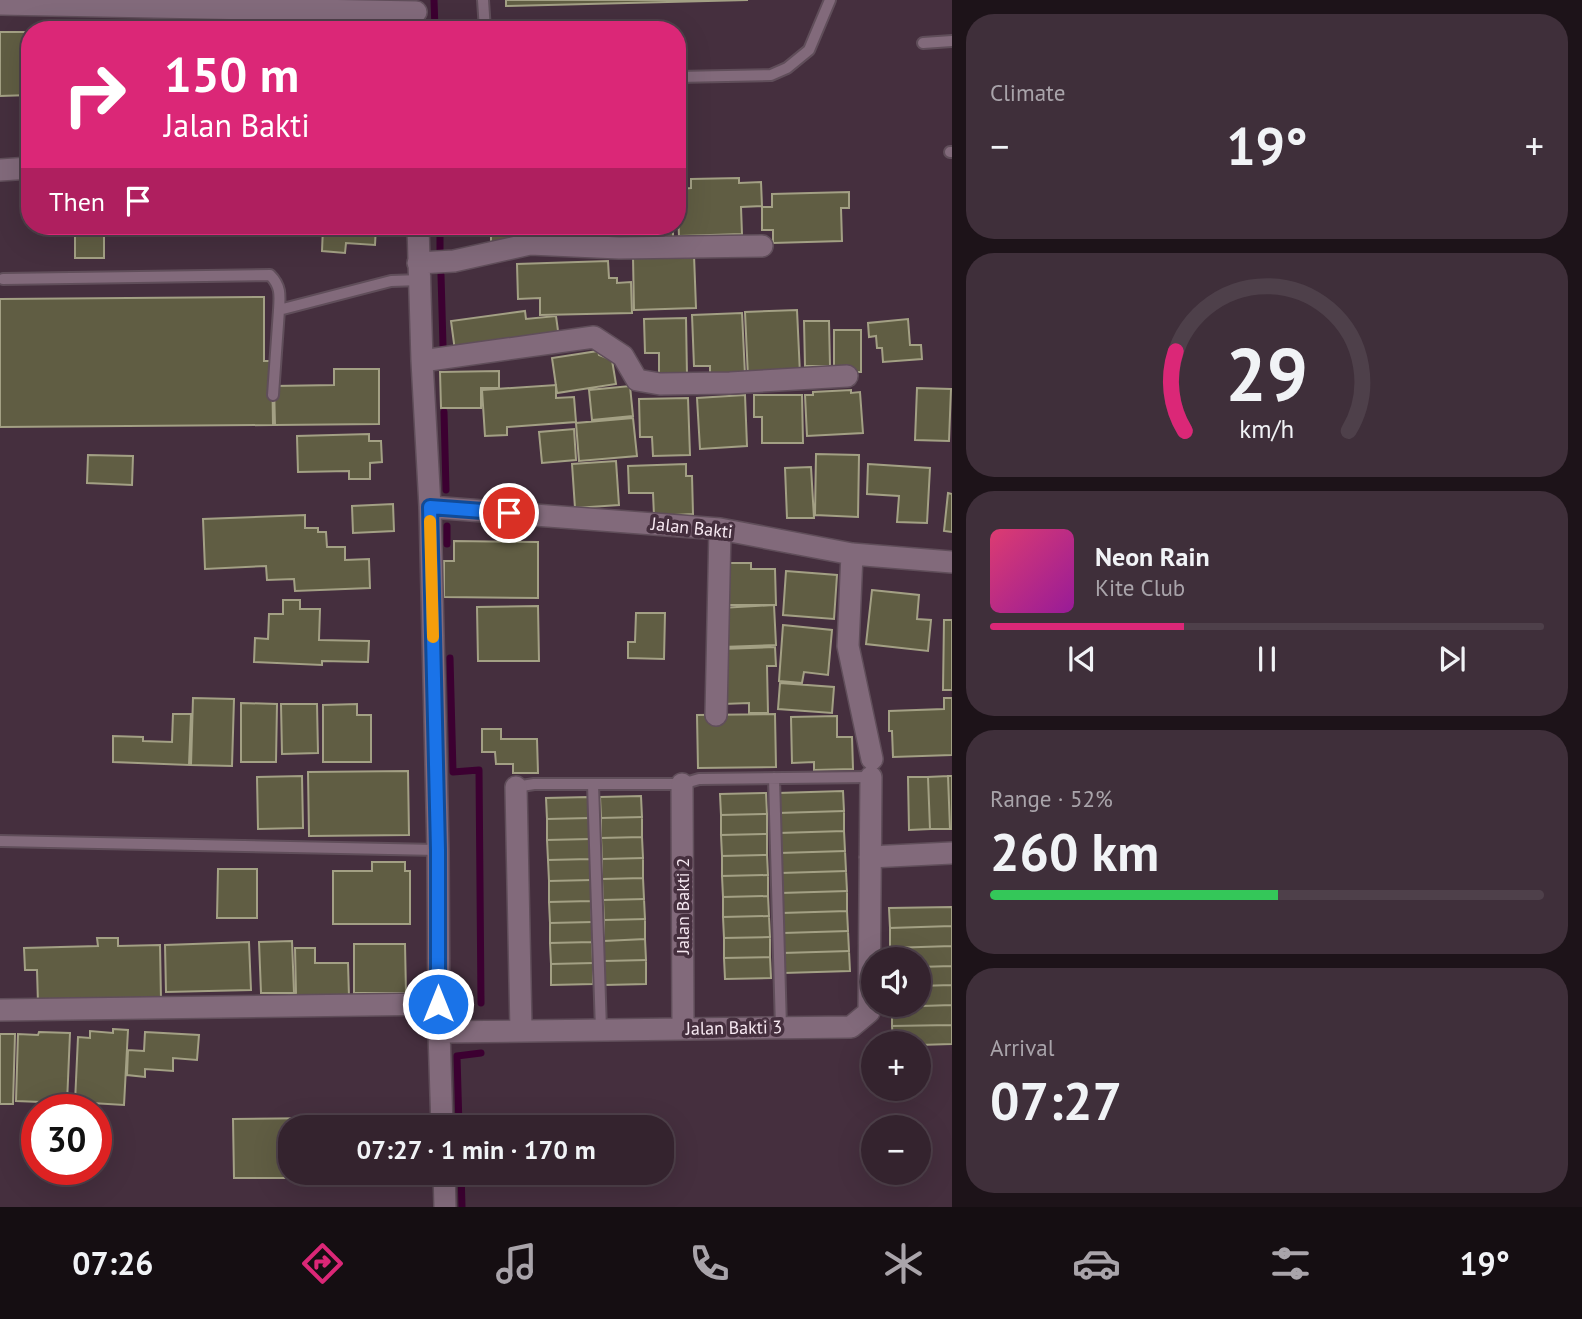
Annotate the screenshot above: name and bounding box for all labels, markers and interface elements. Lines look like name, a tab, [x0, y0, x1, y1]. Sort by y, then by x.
text: 150 m	[164, 42, 299, 106]
icon: right	[49, 49, 140, 140]
text: Climate	[990, 78, 1065, 107]
text: Jalan Bakti	[164, 104, 310, 146]
text: 19°	[1226, 112, 1308, 179]
text: −	[990, 121, 1009, 170]
text: +	[1525, 121, 1544, 170]
icon: arrive	[119, 182, 157, 220]
text: Then	[49, 185, 105, 218]
text: 29	[1226, 327, 1308, 421]
text: km/h	[1240, 413, 1294, 445]
pin	[479, 483, 539, 543]
icon: arrive	[490, 494, 528, 532]
street label: Jalan Bakti	[649, 512, 734, 543]
text: Neon Rain	[1095, 540, 1210, 573]
text: Kite Club	[1095, 573, 1185, 602]
icon: previous	[1063, 640, 1101, 678]
icon: pause	[1248, 640, 1286, 678]
icon: next	[1433, 640, 1471, 678]
text: Range · 52%	[990, 784, 1113, 813]
text: 260 km	[990, 818, 1159, 885]
street label: Jalan Bakti 2	[671, 858, 694, 955]
map controls	[861, 947, 931, 1185]
button: sound	[861, 947, 931, 1017]
position arrow	[401, 967, 475, 1041]
street label: Jalan Bakti 3	[684, 1015, 782, 1040]
button: +	[861, 1031, 931, 1101]
text: Arrival	[990, 1033, 1054, 1062]
text: 07:27	[990, 1067, 1122, 1134]
speed limit sign: 30	[21, 1094, 112, 1185]
button: −	[861, 1115, 931, 1185]
text: 07:27 · 1 min · 170 m	[356, 1133, 596, 1166]
icon: directions	[298, 1239, 347, 1288]
icon: music	[492, 1239, 541, 1288]
icon: phone	[685, 1239, 734, 1288]
icon: climate	[879, 1239, 928, 1288]
icon: car	[1072, 1239, 1121, 1288]
icon: filters	[1266, 1239, 1315, 1288]
text: 07:26	[72, 1242, 153, 1284]
text: 19°	[1459, 1242, 1510, 1284]

